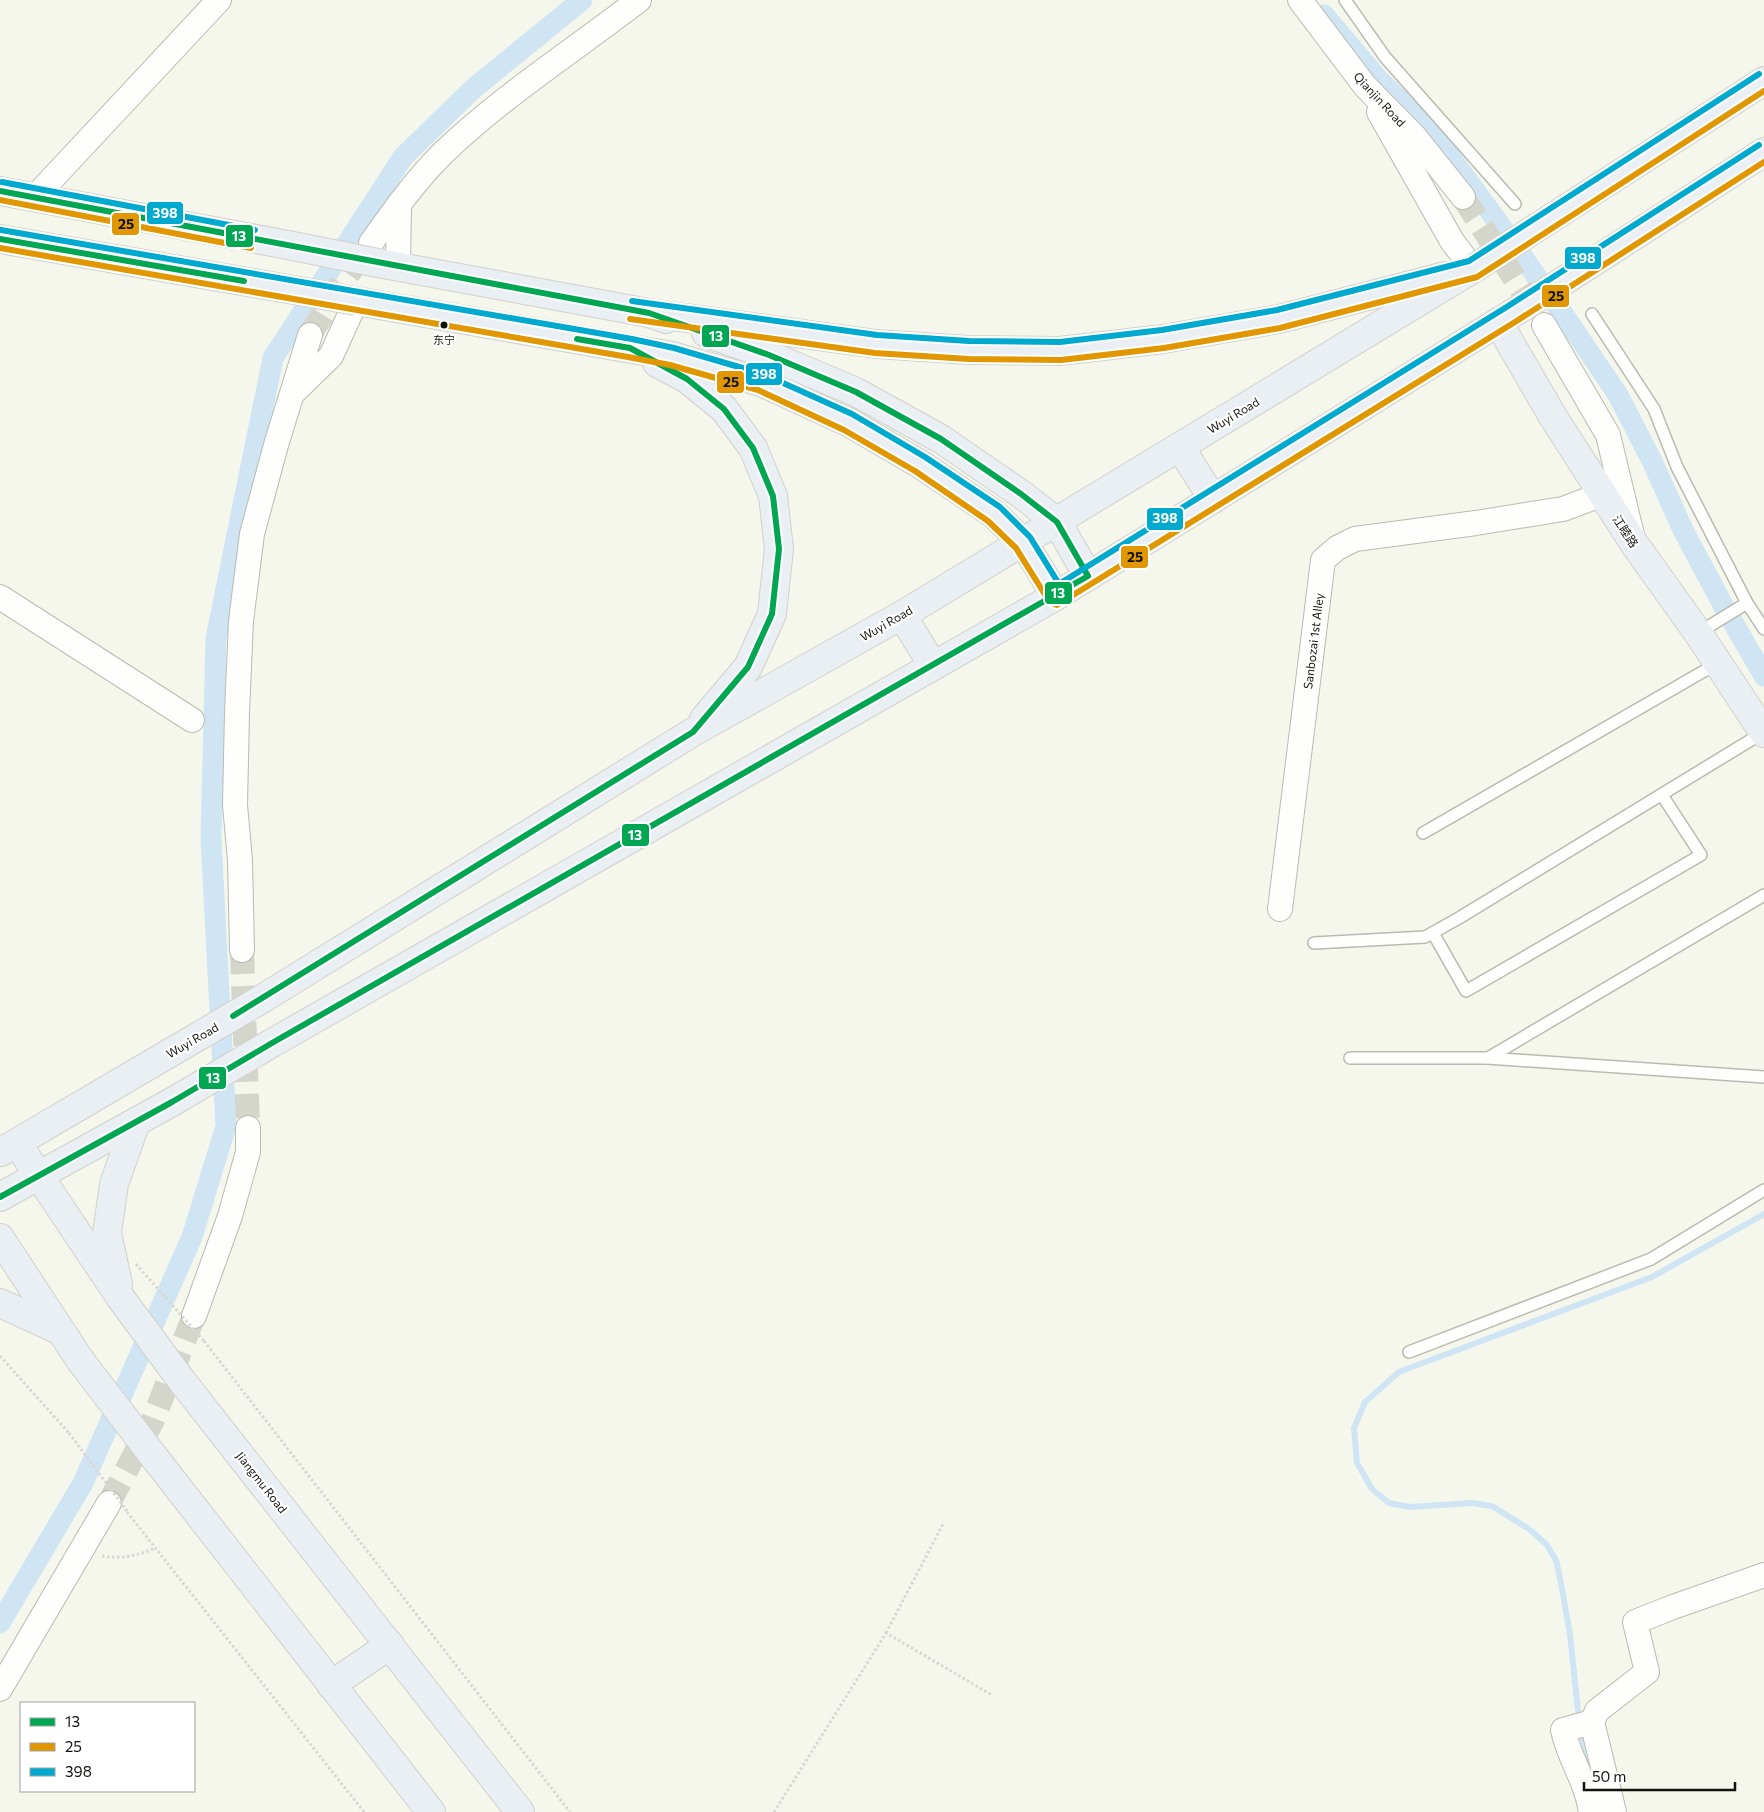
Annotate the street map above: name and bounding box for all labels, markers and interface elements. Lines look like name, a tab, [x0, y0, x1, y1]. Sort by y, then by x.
street label: Qianjin Road	[1351, 69, 1409, 129]
line badge: 398	[146, 201, 184, 225]
text: 398	[152, 204, 178, 221]
line badge: 25	[111, 212, 140, 236]
text: 25	[118, 215, 134, 232]
line badge: 13	[225, 224, 254, 248]
text: 13	[232, 227, 246, 244]
line badge: 398	[1564, 246, 1602, 270]
text: 398	[1570, 249, 1596, 266]
line badge: 25	[1541, 284, 1570, 308]
text: 25	[1548, 287, 1564, 304]
marker: 东宁	[439, 320, 449, 330]
line badge: 13	[701, 324, 730, 348]
text: 13	[709, 327, 723, 344]
place label: 东宁	[433, 333, 455, 346]
line badge: 398	[745, 362, 783, 386]
text: 398	[751, 365, 777, 382]
line badge: 25	[716, 370, 745, 394]
text: 25	[723, 373, 739, 390]
street label: Wuyi Road	[1205, 394, 1262, 436]
line badge: 398	[1146, 507, 1184, 531]
text: 398	[1152, 509, 1178, 526]
street label: 江睦路	[1610, 512, 1642, 550]
line badge: 25	[1120, 545, 1149, 569]
text: 25	[1127, 548, 1143, 565]
line badge: 13	[1044, 581, 1073, 605]
text: 13	[1051, 584, 1065, 601]
street label: Sanbozai 1st Alley	[1300, 592, 1326, 690]
street label: Wuyi Road	[857, 602, 915, 644]
line badge: 13	[621, 823, 650, 847]
text: 13	[628, 826, 642, 843]
street label: Wuyi Road	[163, 1019, 221, 1061]
line badge: 13	[198, 1066, 227, 1090]
text: 13	[206, 1069, 220, 1086]
street label: Jiangmu Road	[233, 1449, 290, 1516]
legend	[20, 1702, 195, 1792]
text: 13	[65, 1712, 80, 1730]
text: 25	[65, 1737, 82, 1755]
scale bar	[1584, 1760, 1735, 1792]
text: 398	[65, 1762, 92, 1780]
text: 50 m	[1592, 1767, 1626, 1785]

